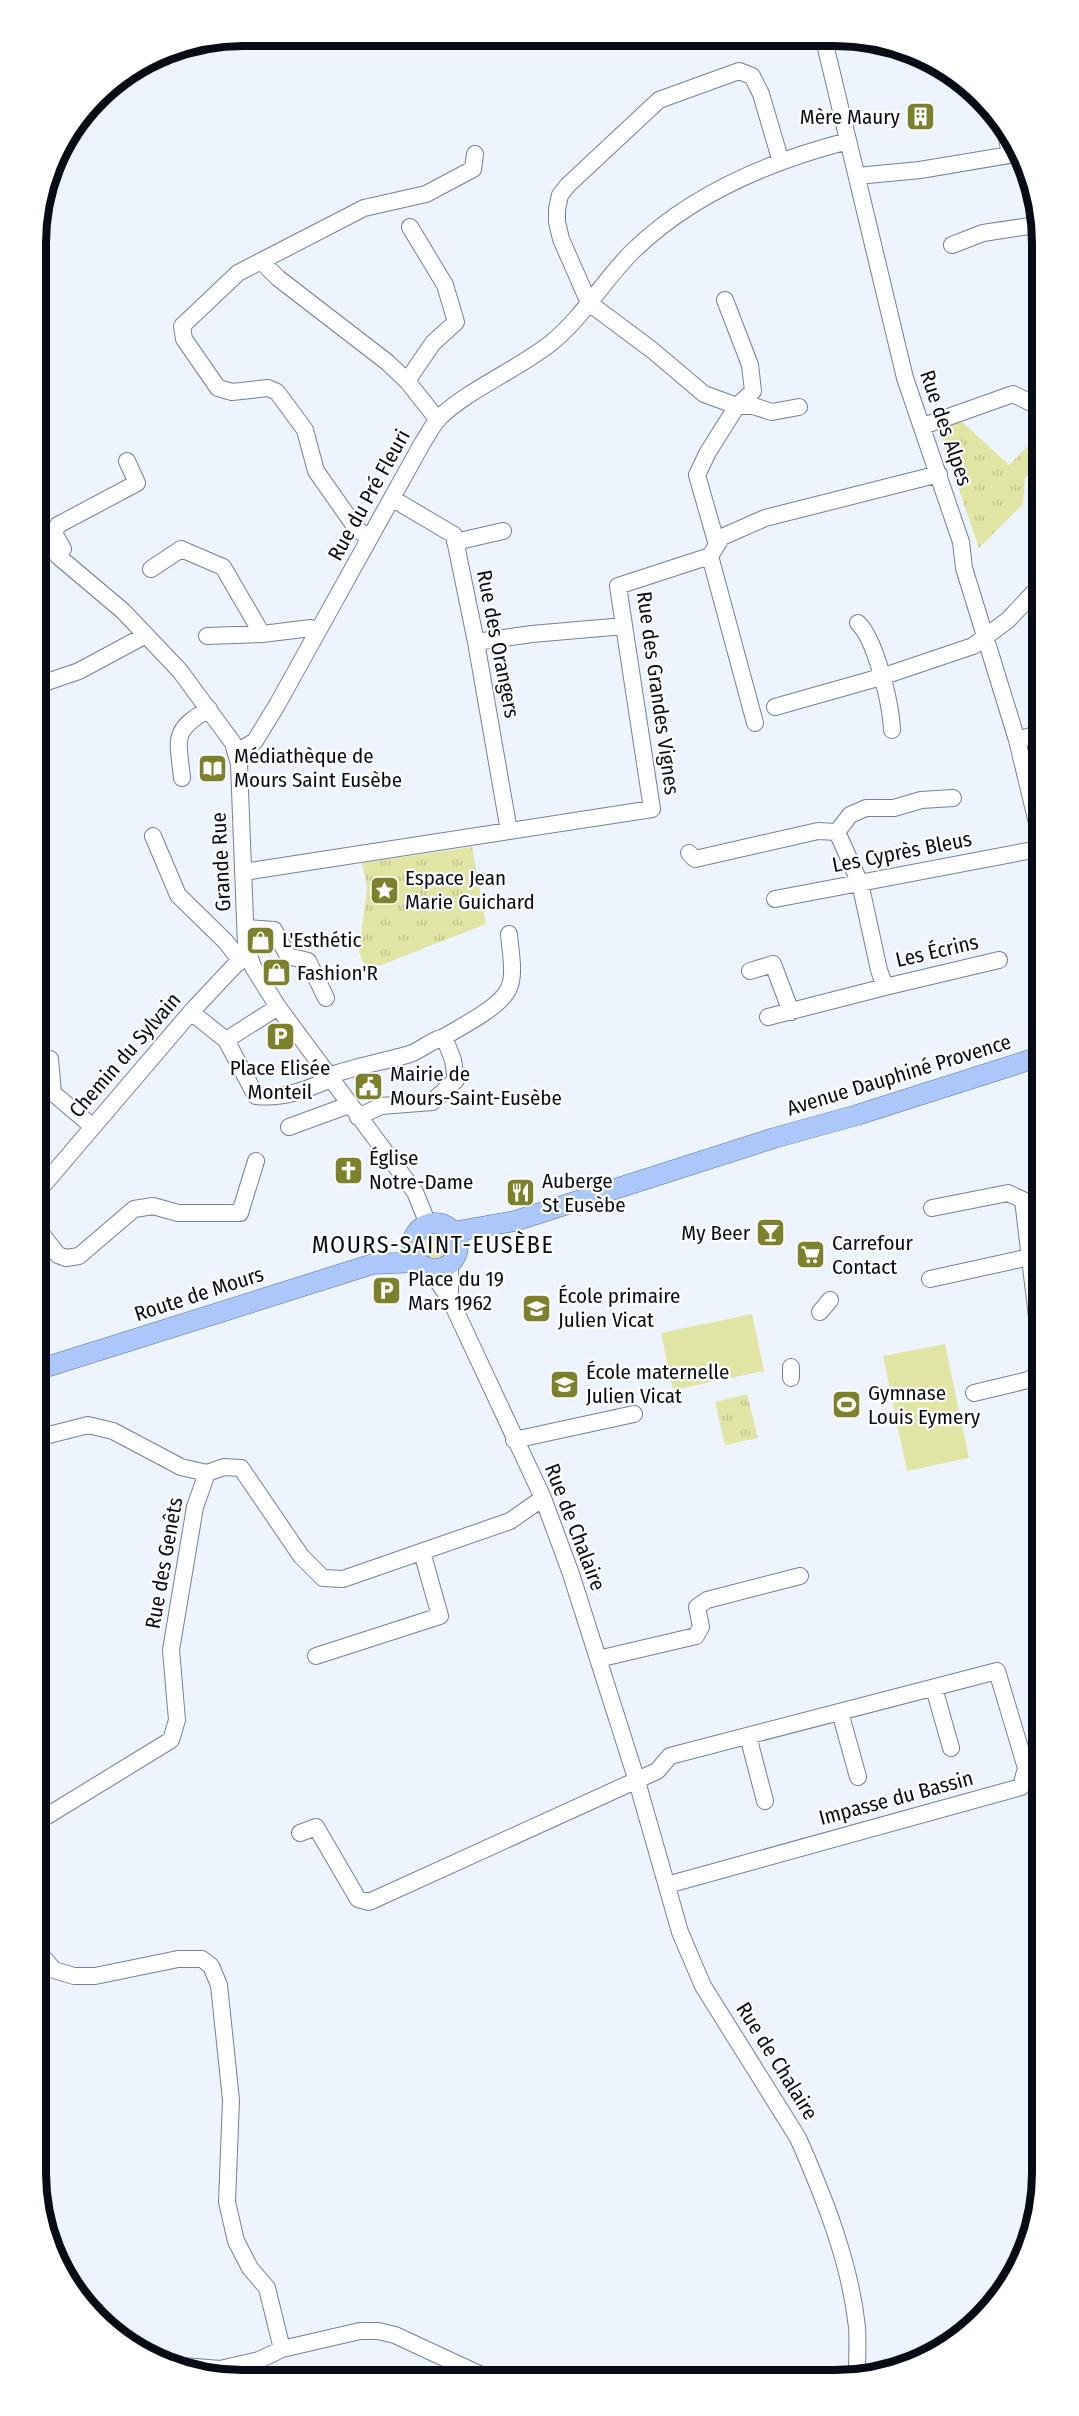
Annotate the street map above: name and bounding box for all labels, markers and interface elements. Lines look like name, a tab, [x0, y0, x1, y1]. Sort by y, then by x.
building icon: Mère Maury	[905, 101, 937, 133]
place label: Mère Maury	[800, 104, 901, 130]
street label: Rue des Alpes	[914, 367, 978, 489]
street label: Rue du Pré Fleuri	[322, 425, 416, 565]
street label: Rue des Orangers	[471, 568, 525, 720]
street label: Rue des Grandes Vignes	[631, 590, 685, 796]
place label: Médiathèque de Mours Saint Eusèbe	[234, 743, 402, 793]
library icon: Médiathèque de Mours Saint Eusèbe	[197, 752, 229, 784]
street label: Grande Rue	[205, 812, 237, 912]
street label: Les Cyprès Bleus	[830, 826, 974, 878]
place label: Espace Jean Marie Guichard	[405, 865, 535, 915]
place icon: Espace Jean Marie Guichard	[368, 874, 400, 906]
shop icon: L'Esthétic	[245, 924, 277, 956]
place label: L'Esthétic	[282, 927, 362, 953]
street label: Les Écrins	[893, 929, 981, 973]
shop icon: Fashion'R	[260, 957, 292, 989]
place label: Fashion'R	[297, 960, 379, 986]
street label: Chemin du Sylvain	[64, 987, 186, 1123]
parking icon: Place Elisée Monteil	[264, 1021, 296, 1053]
street label: Avenue Dauphiné Provence	[784, 1028, 1014, 1122]
place label: Place Elisée Monteil	[230, 1055, 330, 1105]
place label: Mairie de Mours-Saint-Eusèbe	[390, 1061, 562, 1111]
public building icon: Mairie de Mours-Saint-Eusèbe	[353, 1070, 385, 1102]
place label: Église Notre-Dame	[369, 1145, 473, 1195]
church icon: Église Notre-Dame	[332, 1154, 364, 1186]
place label: Auberge St Eusèbe	[542, 1168, 626, 1218]
restaurant icon: Auberge St Eusèbe	[505, 1177, 537, 1209]
bar icon: My Beer	[755, 1217, 787, 1249]
place label: My Beer	[681, 1220, 751, 1246]
district label: MOURS-SAINT-EUSÈBE	[312, 1230, 554, 1259]
place label: Carrefour Contact	[832, 1230, 913, 1280]
supermarket icon: Carrefour Contact	[795, 1239, 827, 1271]
street label: Route de Mours	[131, 1261, 267, 1327]
place label: Place du 19 Mars 1962	[408, 1266, 504, 1316]
parking icon: Place du 19 Mars 1962	[371, 1275, 403, 1307]
place label: École primaire Julien Vicat	[558, 1283, 680, 1333]
school or university icon: École primaire Julien Vicat	[521, 1292, 553, 1324]
place label: École maternelle Julien Vicat	[586, 1359, 729, 1409]
school or university icon: École maternelle Julien Vicat	[549, 1368, 581, 1400]
place label: Gymnase Louis Eymery	[868, 1380, 981, 1430]
sports icon: Gymnase Louis Eymery	[831, 1389, 863, 1421]
street label: Rue de Chalaire	[539, 1460, 611, 1594]
street label: Rue des Genêts	[140, 1495, 188, 1631]
street label: Impasse du Bassin	[816, 1765, 976, 1831]
street label: Rue de Chalaire	[730, 1997, 824, 2125]

